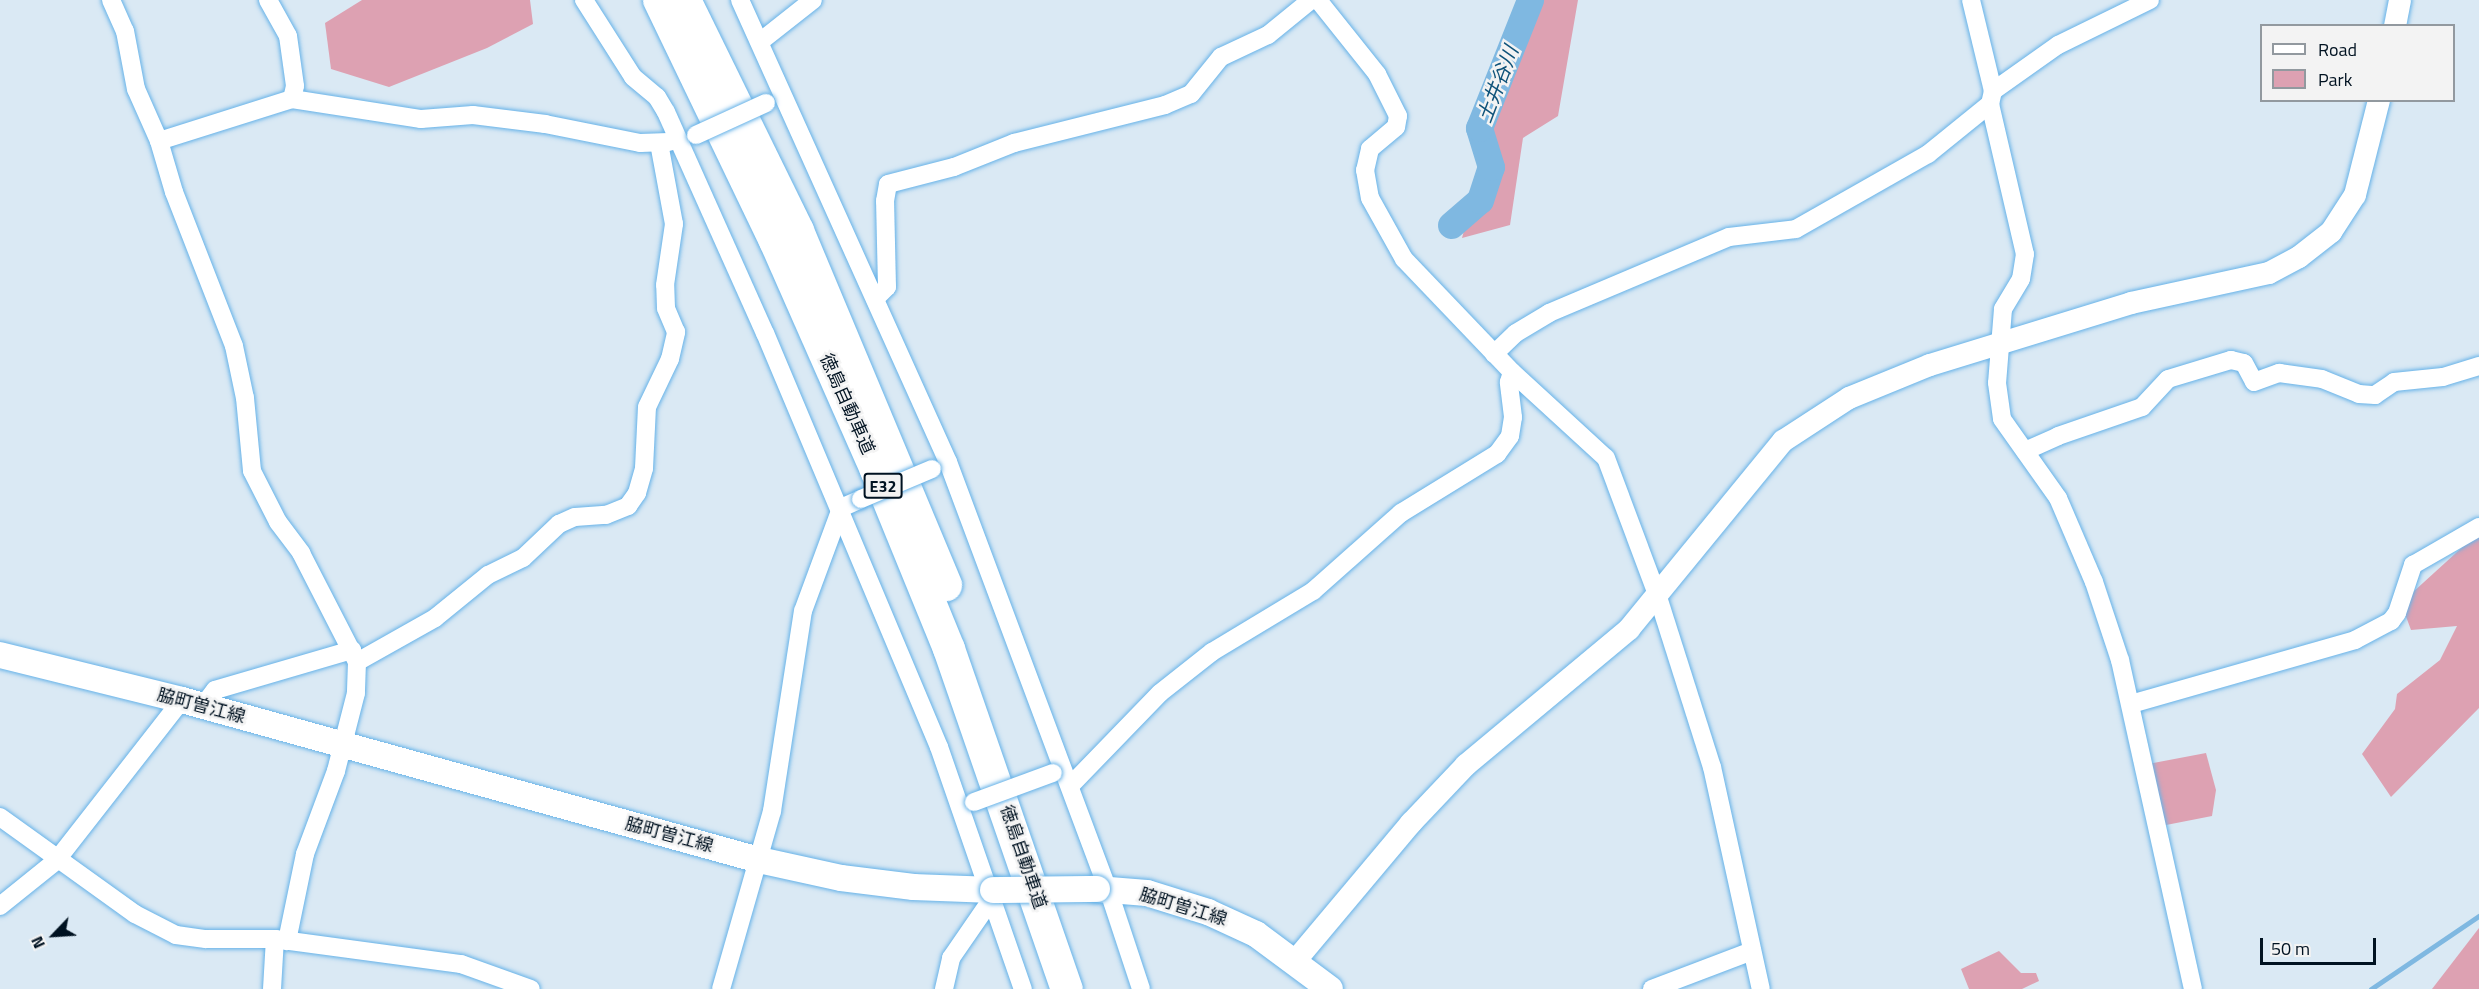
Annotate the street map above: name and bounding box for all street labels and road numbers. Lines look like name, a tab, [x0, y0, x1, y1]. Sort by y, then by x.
street label: 徳島自動車道	[815, 350, 879, 458]
road number: E32	[864, 473, 902, 499]
street label: 脇町曽江線	[155, 684, 247, 728]
street label: 徳島自動車道	[995, 802, 1051, 912]
street label: 脇町曽江線	[623, 813, 715, 857]
street label: 脇町曽江線	[1137, 884, 1229, 930]

